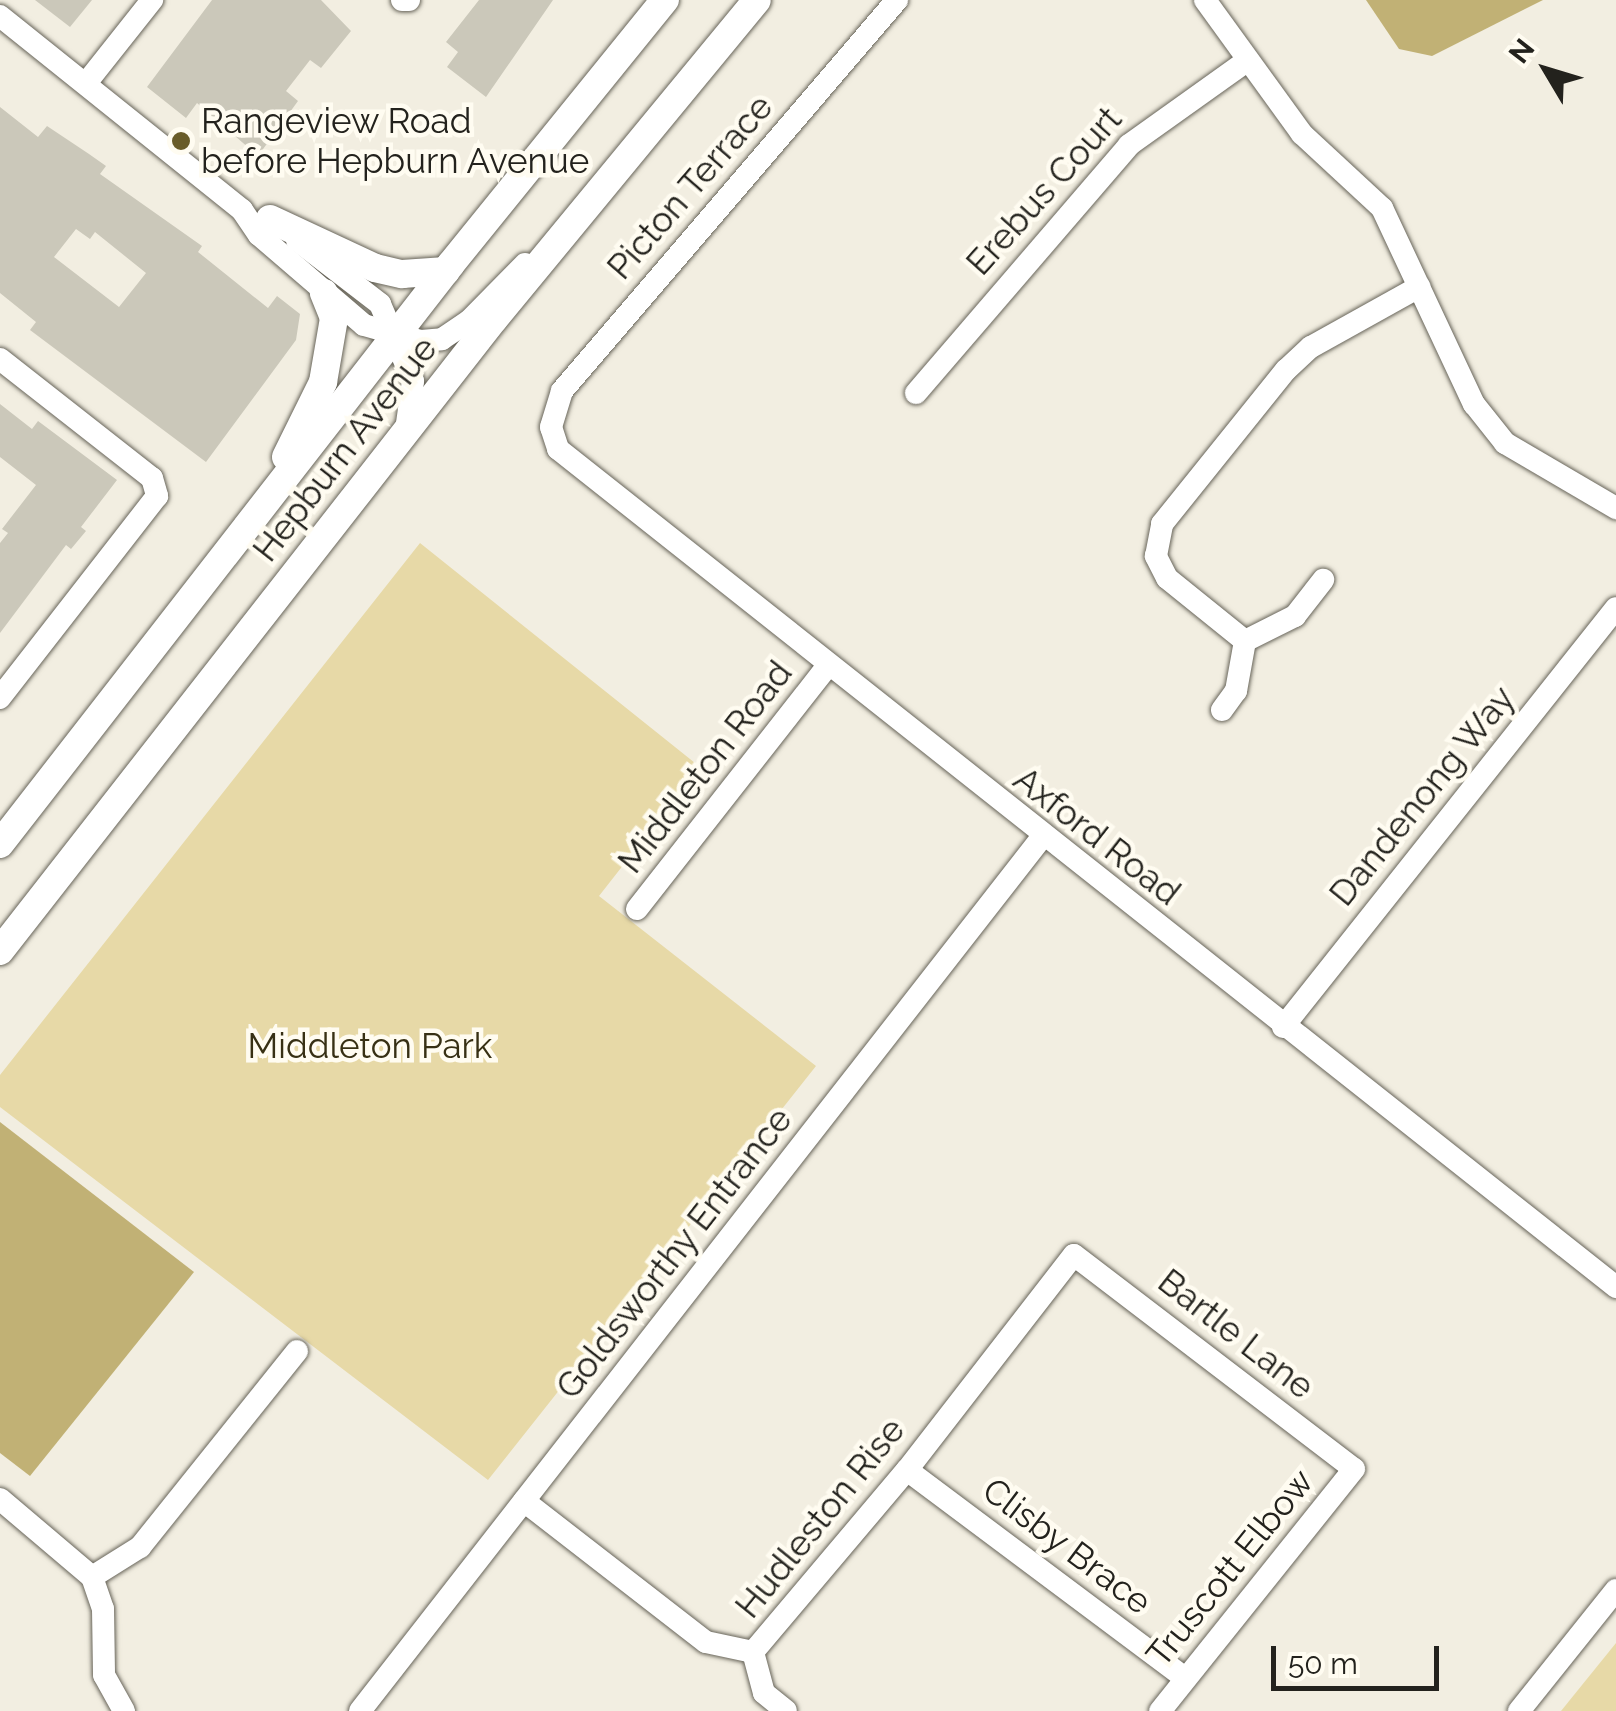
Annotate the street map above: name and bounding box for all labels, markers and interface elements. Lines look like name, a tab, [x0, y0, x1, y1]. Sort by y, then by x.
north arrow	[1496, 20, 1596, 120]
text: N	[1502, 33, 1542, 70]
street label: Picton Terrace	[598, 86, 782, 288]
street label: Erebus Court	[958, 98, 1130, 284]
place label: Rangeview Road before Hepburn Avenue	[201, 100, 590, 182]
marker: Rangeview Road before Hepburn Avenue	[170, 130, 192, 152]
street label: Hepburn Avenue	[244, 328, 446, 570]
street label: Middleton Road	[609, 653, 801, 881]
street label: Dandenong Way	[1320, 677, 1524, 915]
street label: Axford Road	[1005, 758, 1189, 914]
park label: Middleton Park	[248, 1025, 492, 1067]
street label: Goldsworthy Entrance	[547, 1099, 801, 1407]
street label: Bartle Lane	[1150, 1260, 1322, 1408]
street label: Hudleston Rise	[727, 1410, 913, 1626]
street label: Truscott Elbow	[1138, 1461, 1322, 1675]
street label: Clisby Brace	[974, 1469, 1160, 1623]
scale bar	[1276, 1626, 1444, 1688]
text: 50 m	[1288, 1646, 1358, 1681]

